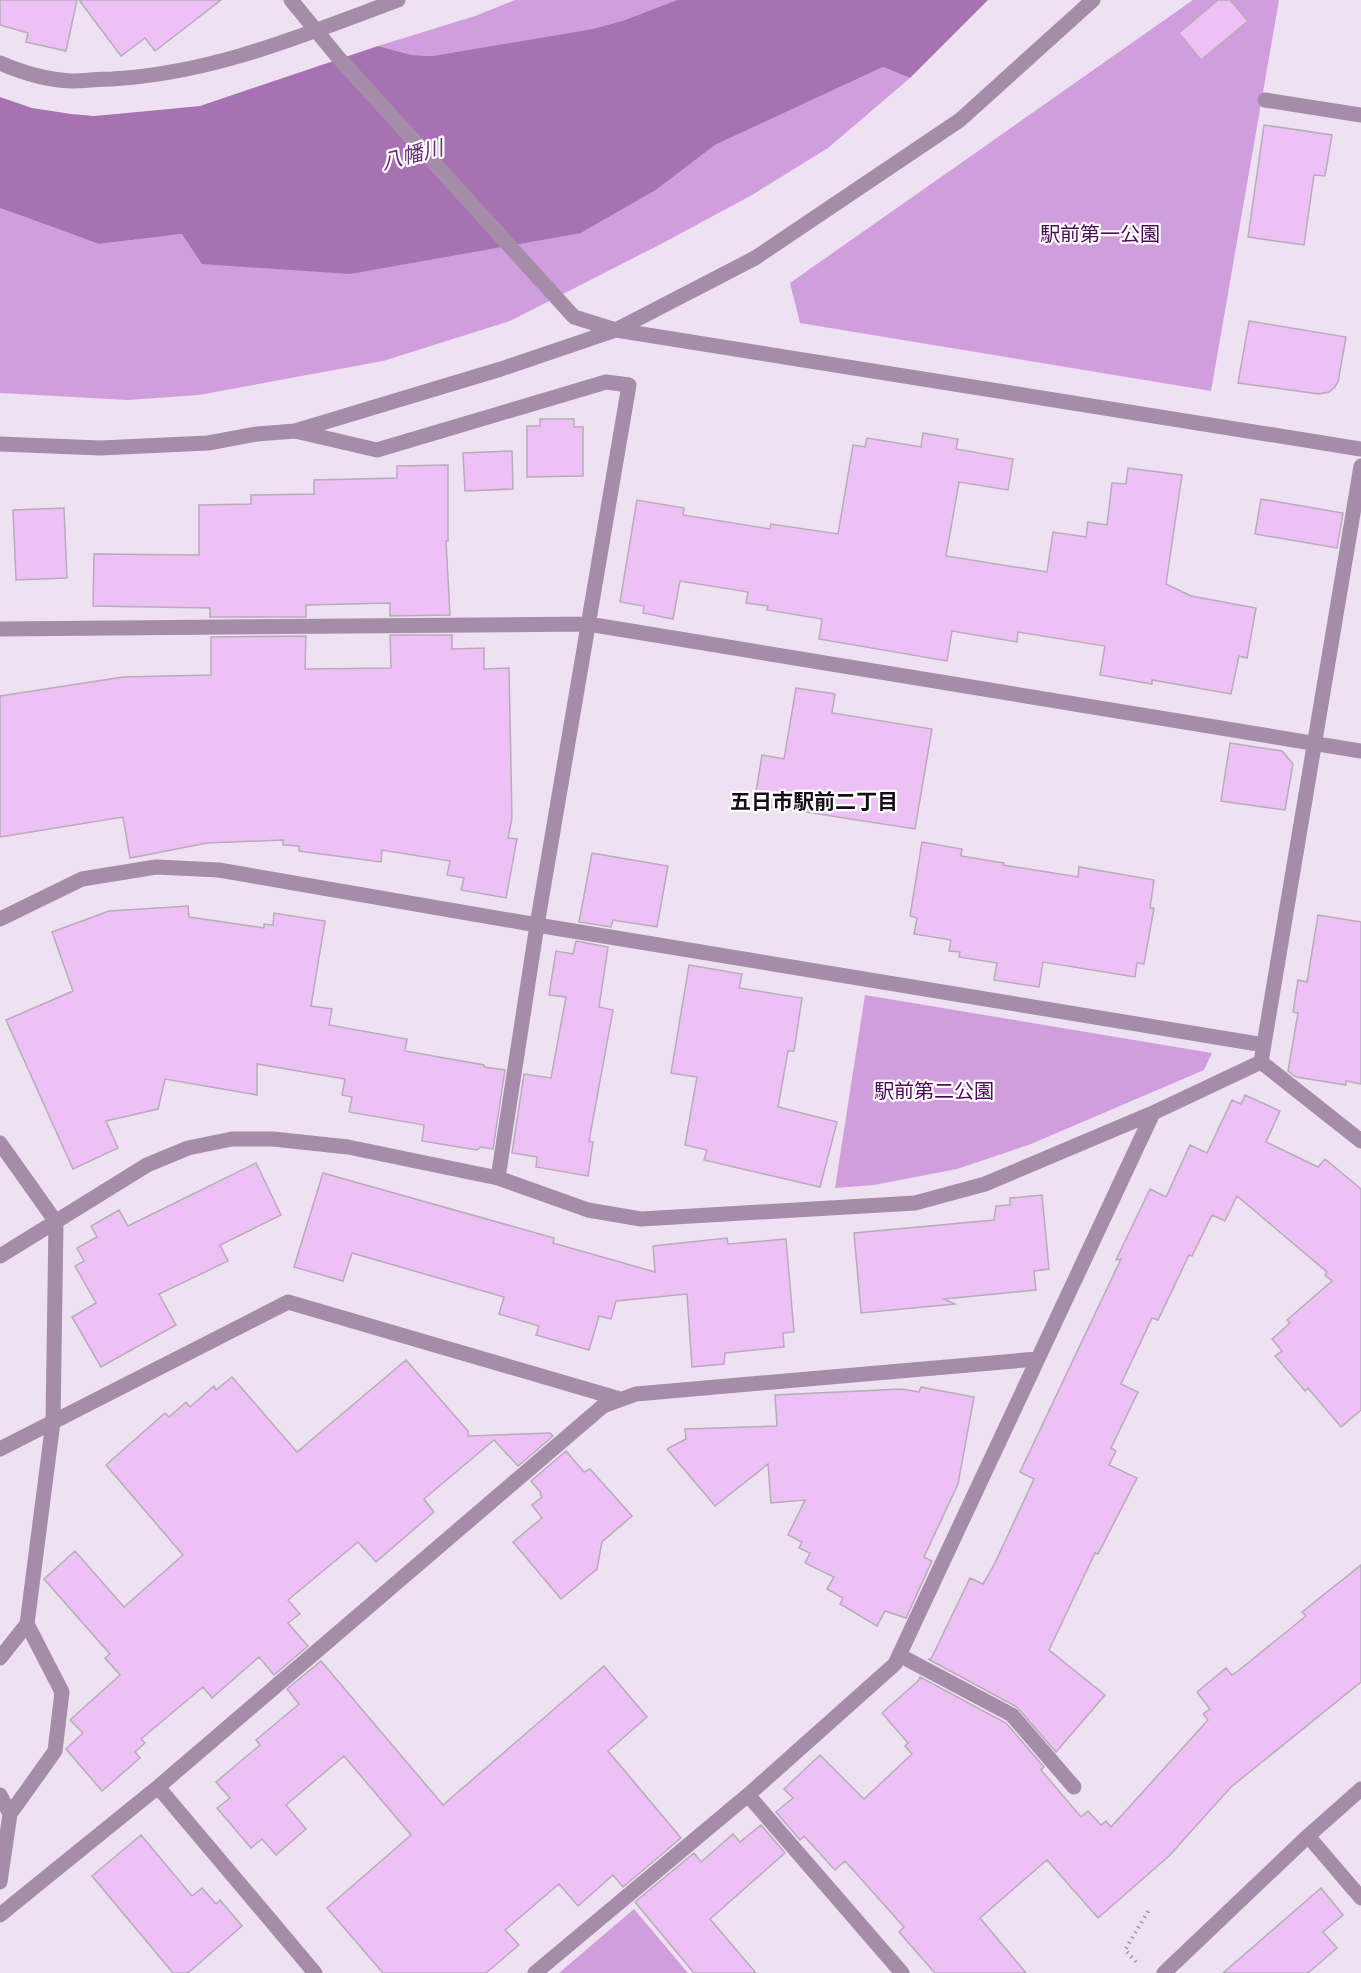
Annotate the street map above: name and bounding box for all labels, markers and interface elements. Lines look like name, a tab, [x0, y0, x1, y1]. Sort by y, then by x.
water label: 八幡川	[379, 134, 447, 173]
park label: 駅前第一公園	[1040, 222, 1160, 245]
district label: 五日市駅前二丁目	[730, 789, 898, 813]
park label: 駅前第二公園	[874, 1079, 994, 1102]

